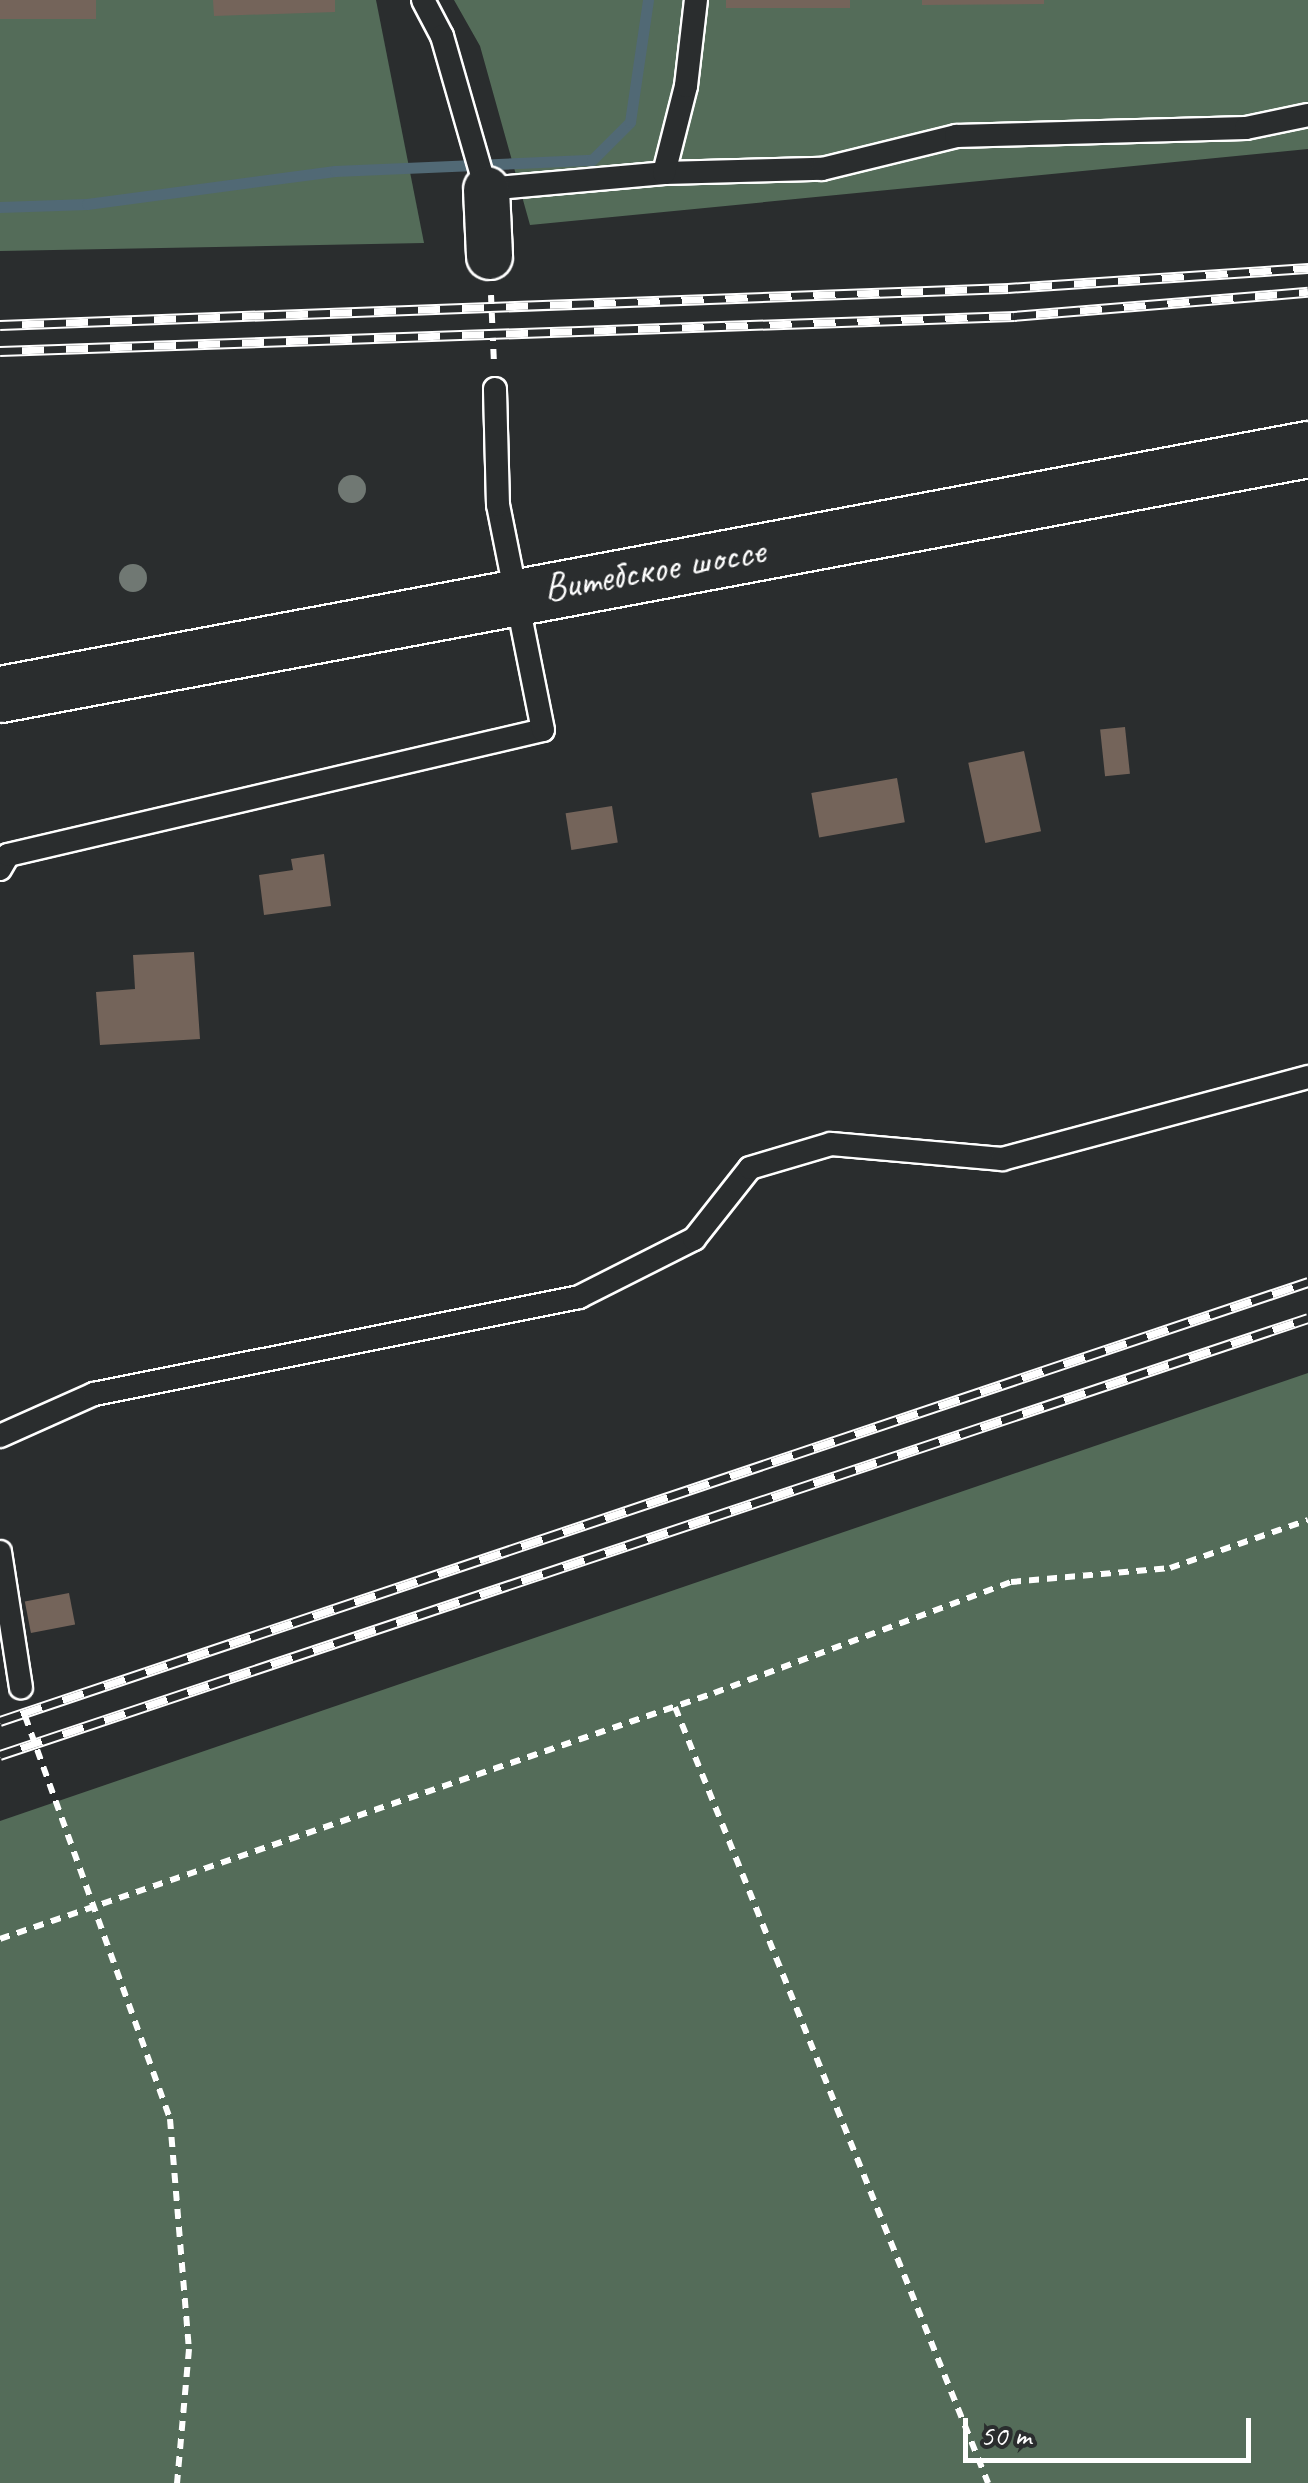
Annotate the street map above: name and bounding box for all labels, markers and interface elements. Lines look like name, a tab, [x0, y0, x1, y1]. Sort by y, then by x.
street label: Витебское шоссе	[539, 526, 769, 612]
scale bar	[968, 2398, 1256, 2460]
text: 50 m	[980, 2416, 1031, 2454]

